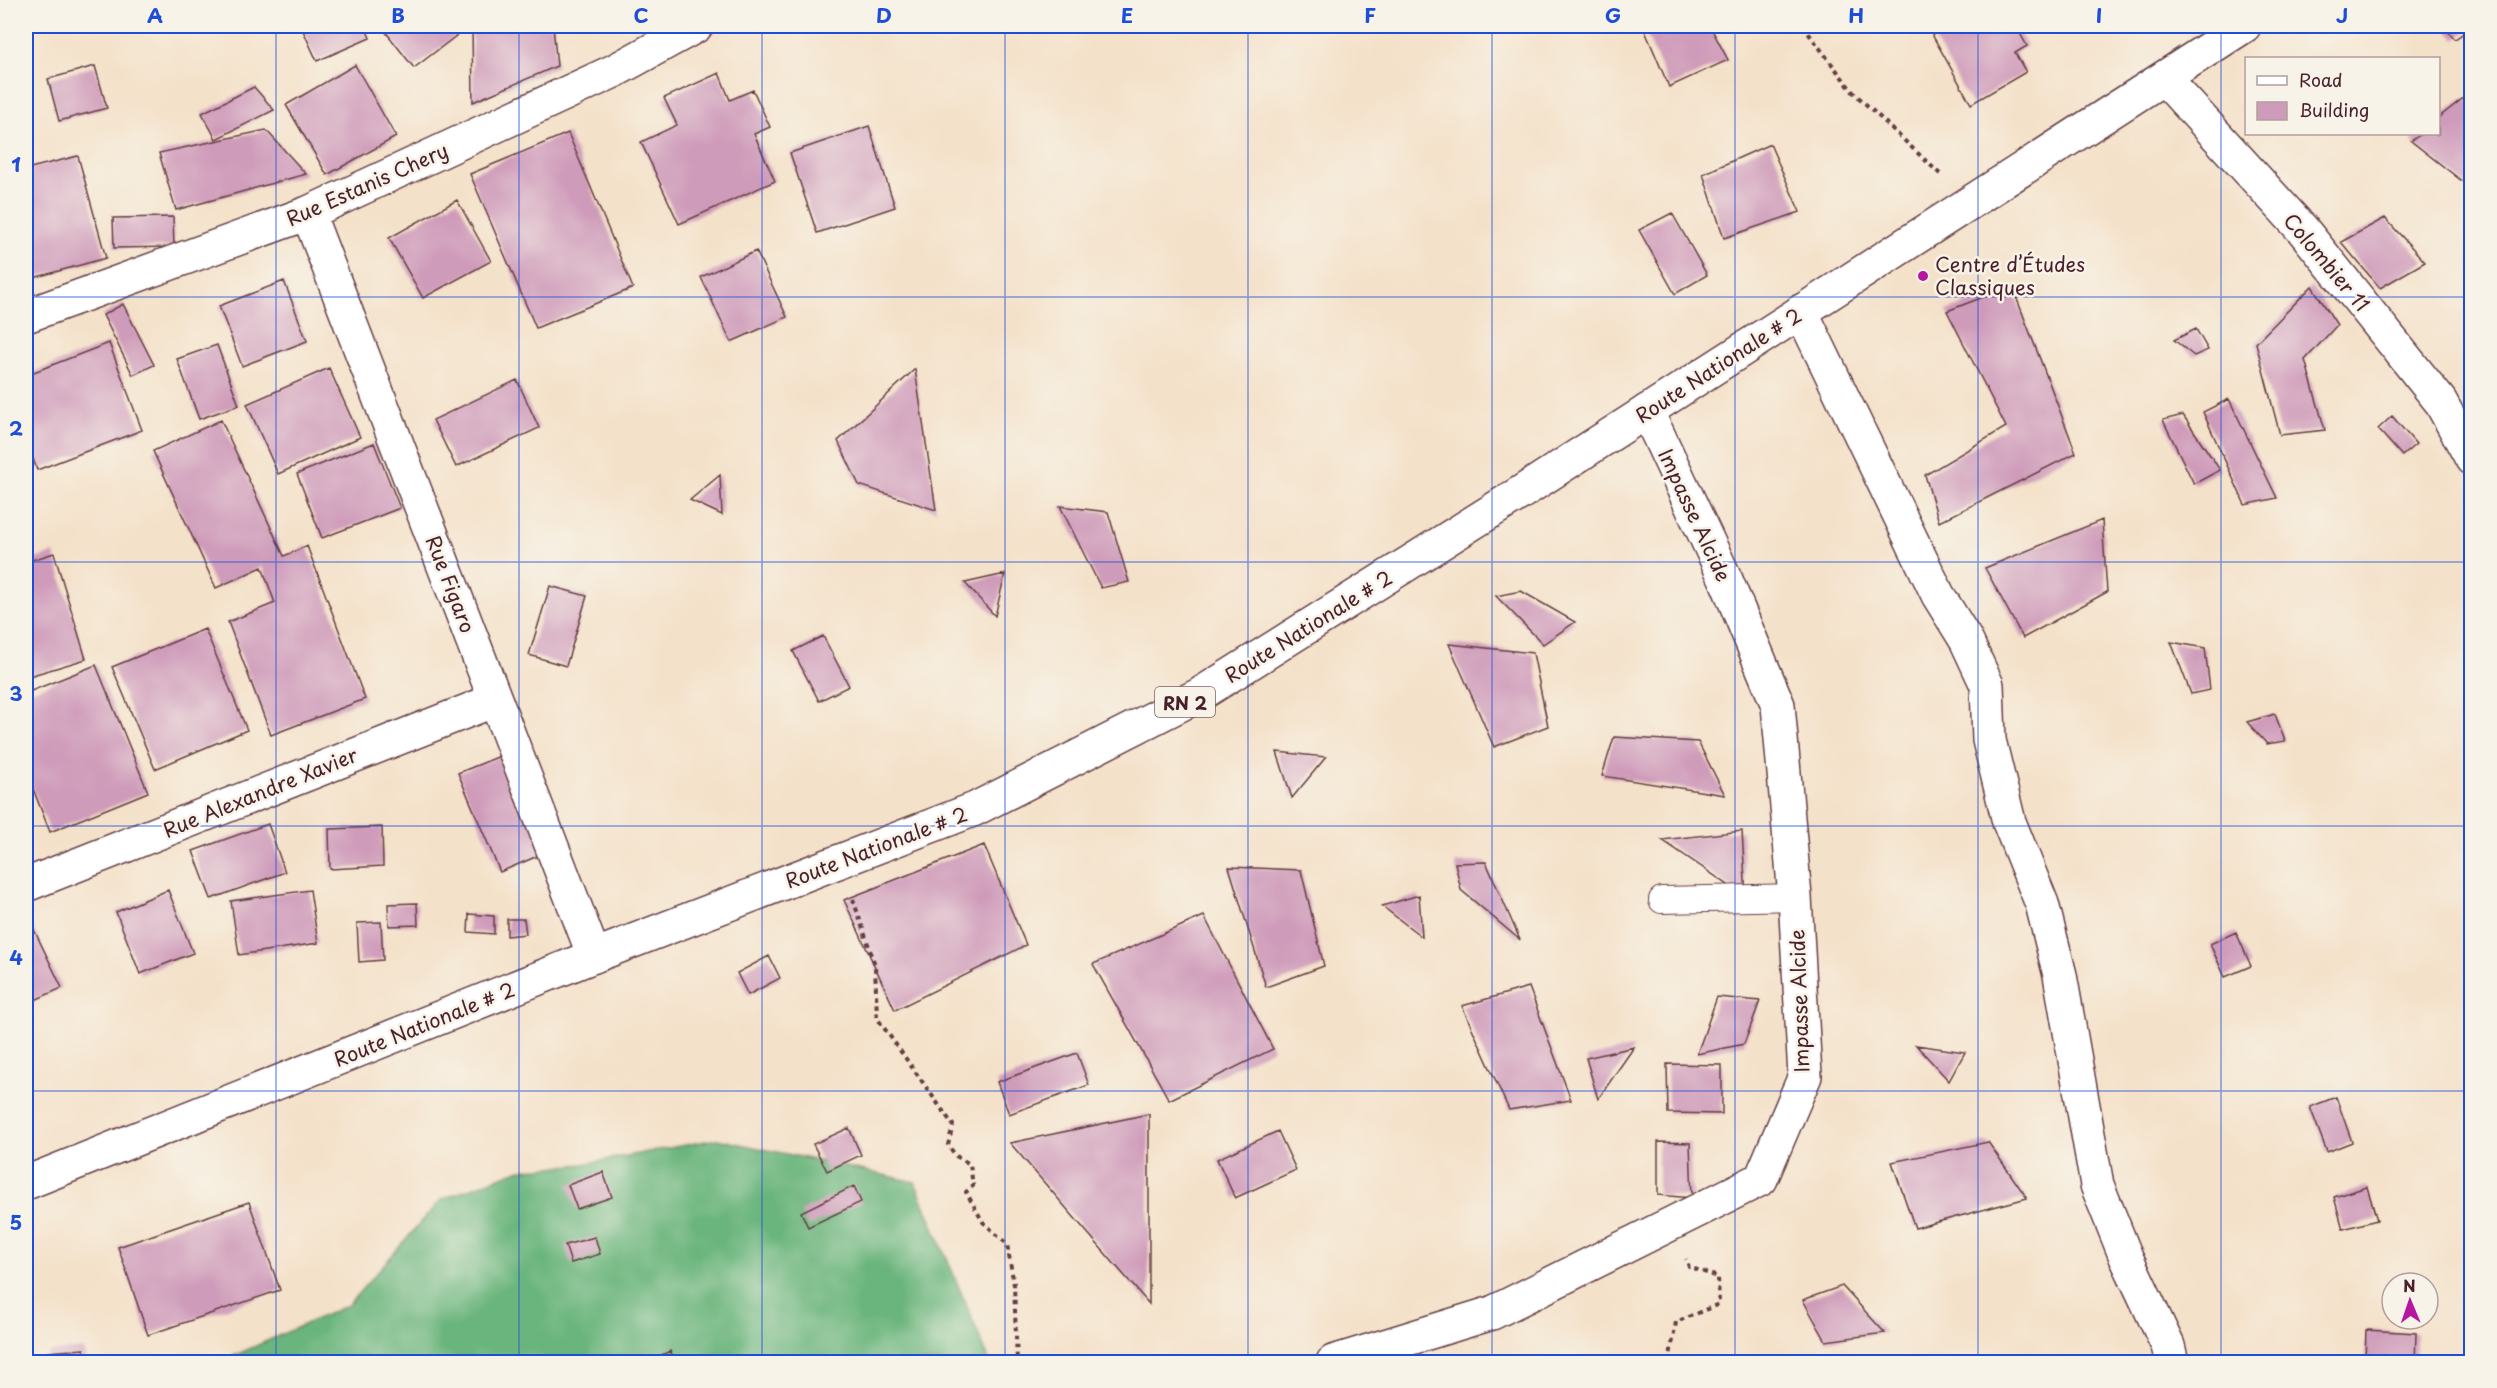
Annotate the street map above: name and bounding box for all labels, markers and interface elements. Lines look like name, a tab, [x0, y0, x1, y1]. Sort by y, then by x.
text: A	[147, 0, 163, 30]
text: B	[391, 0, 405, 30]
text: C	[633, 0, 649, 30]
text: D	[876, 0, 892, 30]
text: E	[1121, 0, 1133, 30]
text: F	[1364, 0, 1376, 30]
text: G	[1605, 0, 1621, 30]
text: H	[1848, 0, 1864, 30]
text: I	[2096, 0, 2102, 30]
text: J	[2336, 0, 2348, 30]
legend	[2245, 57, 2440, 135]
text: Road	[2299, 66, 2343, 93]
text: Building	[2299, 96, 2369, 123]
street label: Rue Estanis Chery	[281, 135, 453, 233]
text: 1	[11, 149, 21, 179]
street label: Colombier 11	[2277, 206, 2377, 318]
place label: Centre d’Études Classiques	[1935, 249, 2085, 302]
marker: Centre d’Études Classiques	[1916, 269, 1930, 283]
street label: Route Nationale # 2	[1629, 300, 1807, 430]
text: 2	[9, 413, 23, 443]
street label: Impasse Alcide	[1651, 444, 1739, 586]
street label: Rue Figaro	[419, 531, 483, 637]
street label: Route Nationale # 2	[1218, 562, 1398, 690]
text: 3	[9, 678, 23, 708]
road number: RN 2	[1155, 687, 1215, 717]
street label: Rue Alexandre Xavier	[158, 739, 362, 845]
street label: Route Nationale # 2	[781, 798, 971, 896]
street label: Impasse Alcide	[1782, 929, 1816, 1073]
text: 4	[9, 942, 23, 972]
street label: Route Nationale # 2	[329, 974, 519, 1074]
text: 5	[10, 1207, 22, 1237]
north arrow	[2380, 1271, 2440, 1331]
text: N	[2403, 1273, 2416, 1297]

